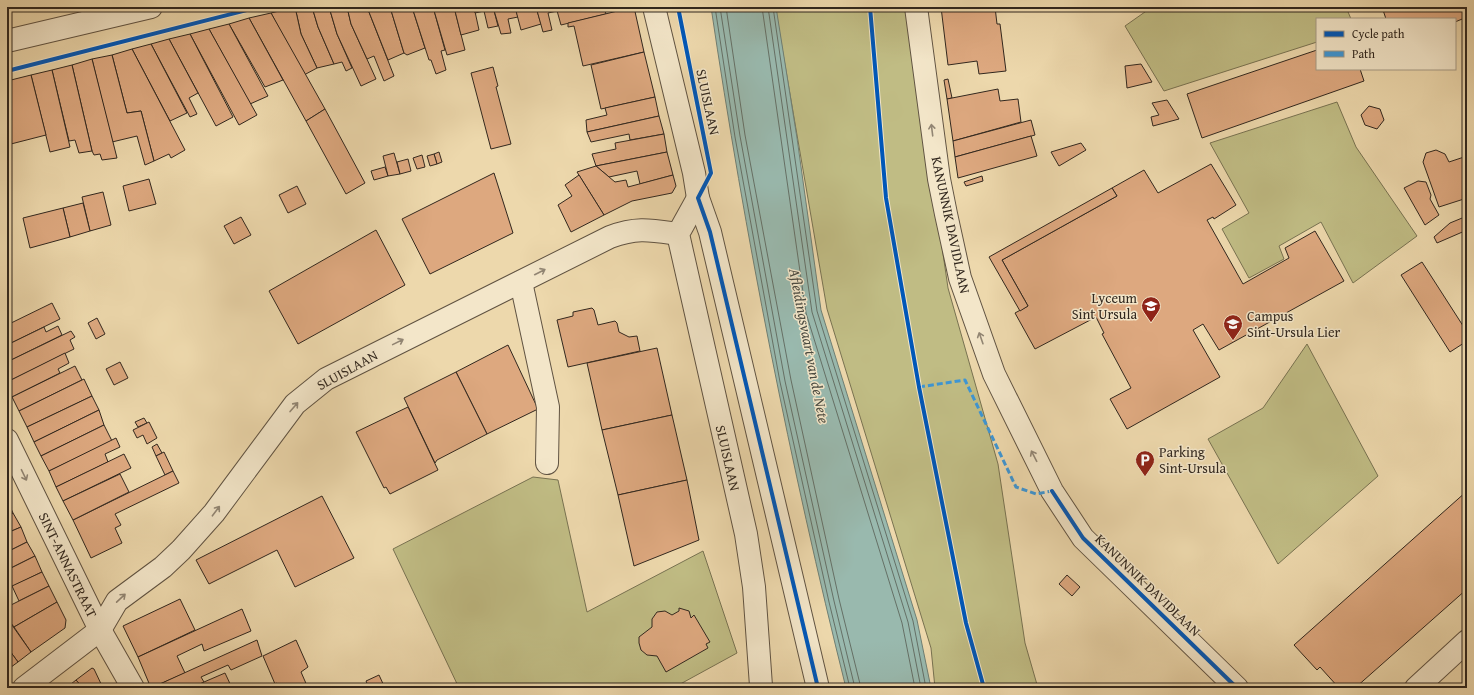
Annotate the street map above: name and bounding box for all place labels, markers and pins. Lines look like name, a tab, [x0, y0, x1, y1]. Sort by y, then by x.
place label: Lyceum Sint Ursula	[1072, 288, 1138, 324]
school or university icon: Lyceum Sint Ursula	[1140, 295, 1162, 323]
place label: Campus Sint-Ursula Lier	[1247, 306, 1340, 342]
school or university icon: Campus Sint-Ursula Lier	[1222, 313, 1244, 341]
place label: Parking Sint-Ursula	[1159, 442, 1226, 478]
parking icon: Parking Sint-Ursula	[1134, 449, 1156, 477]

